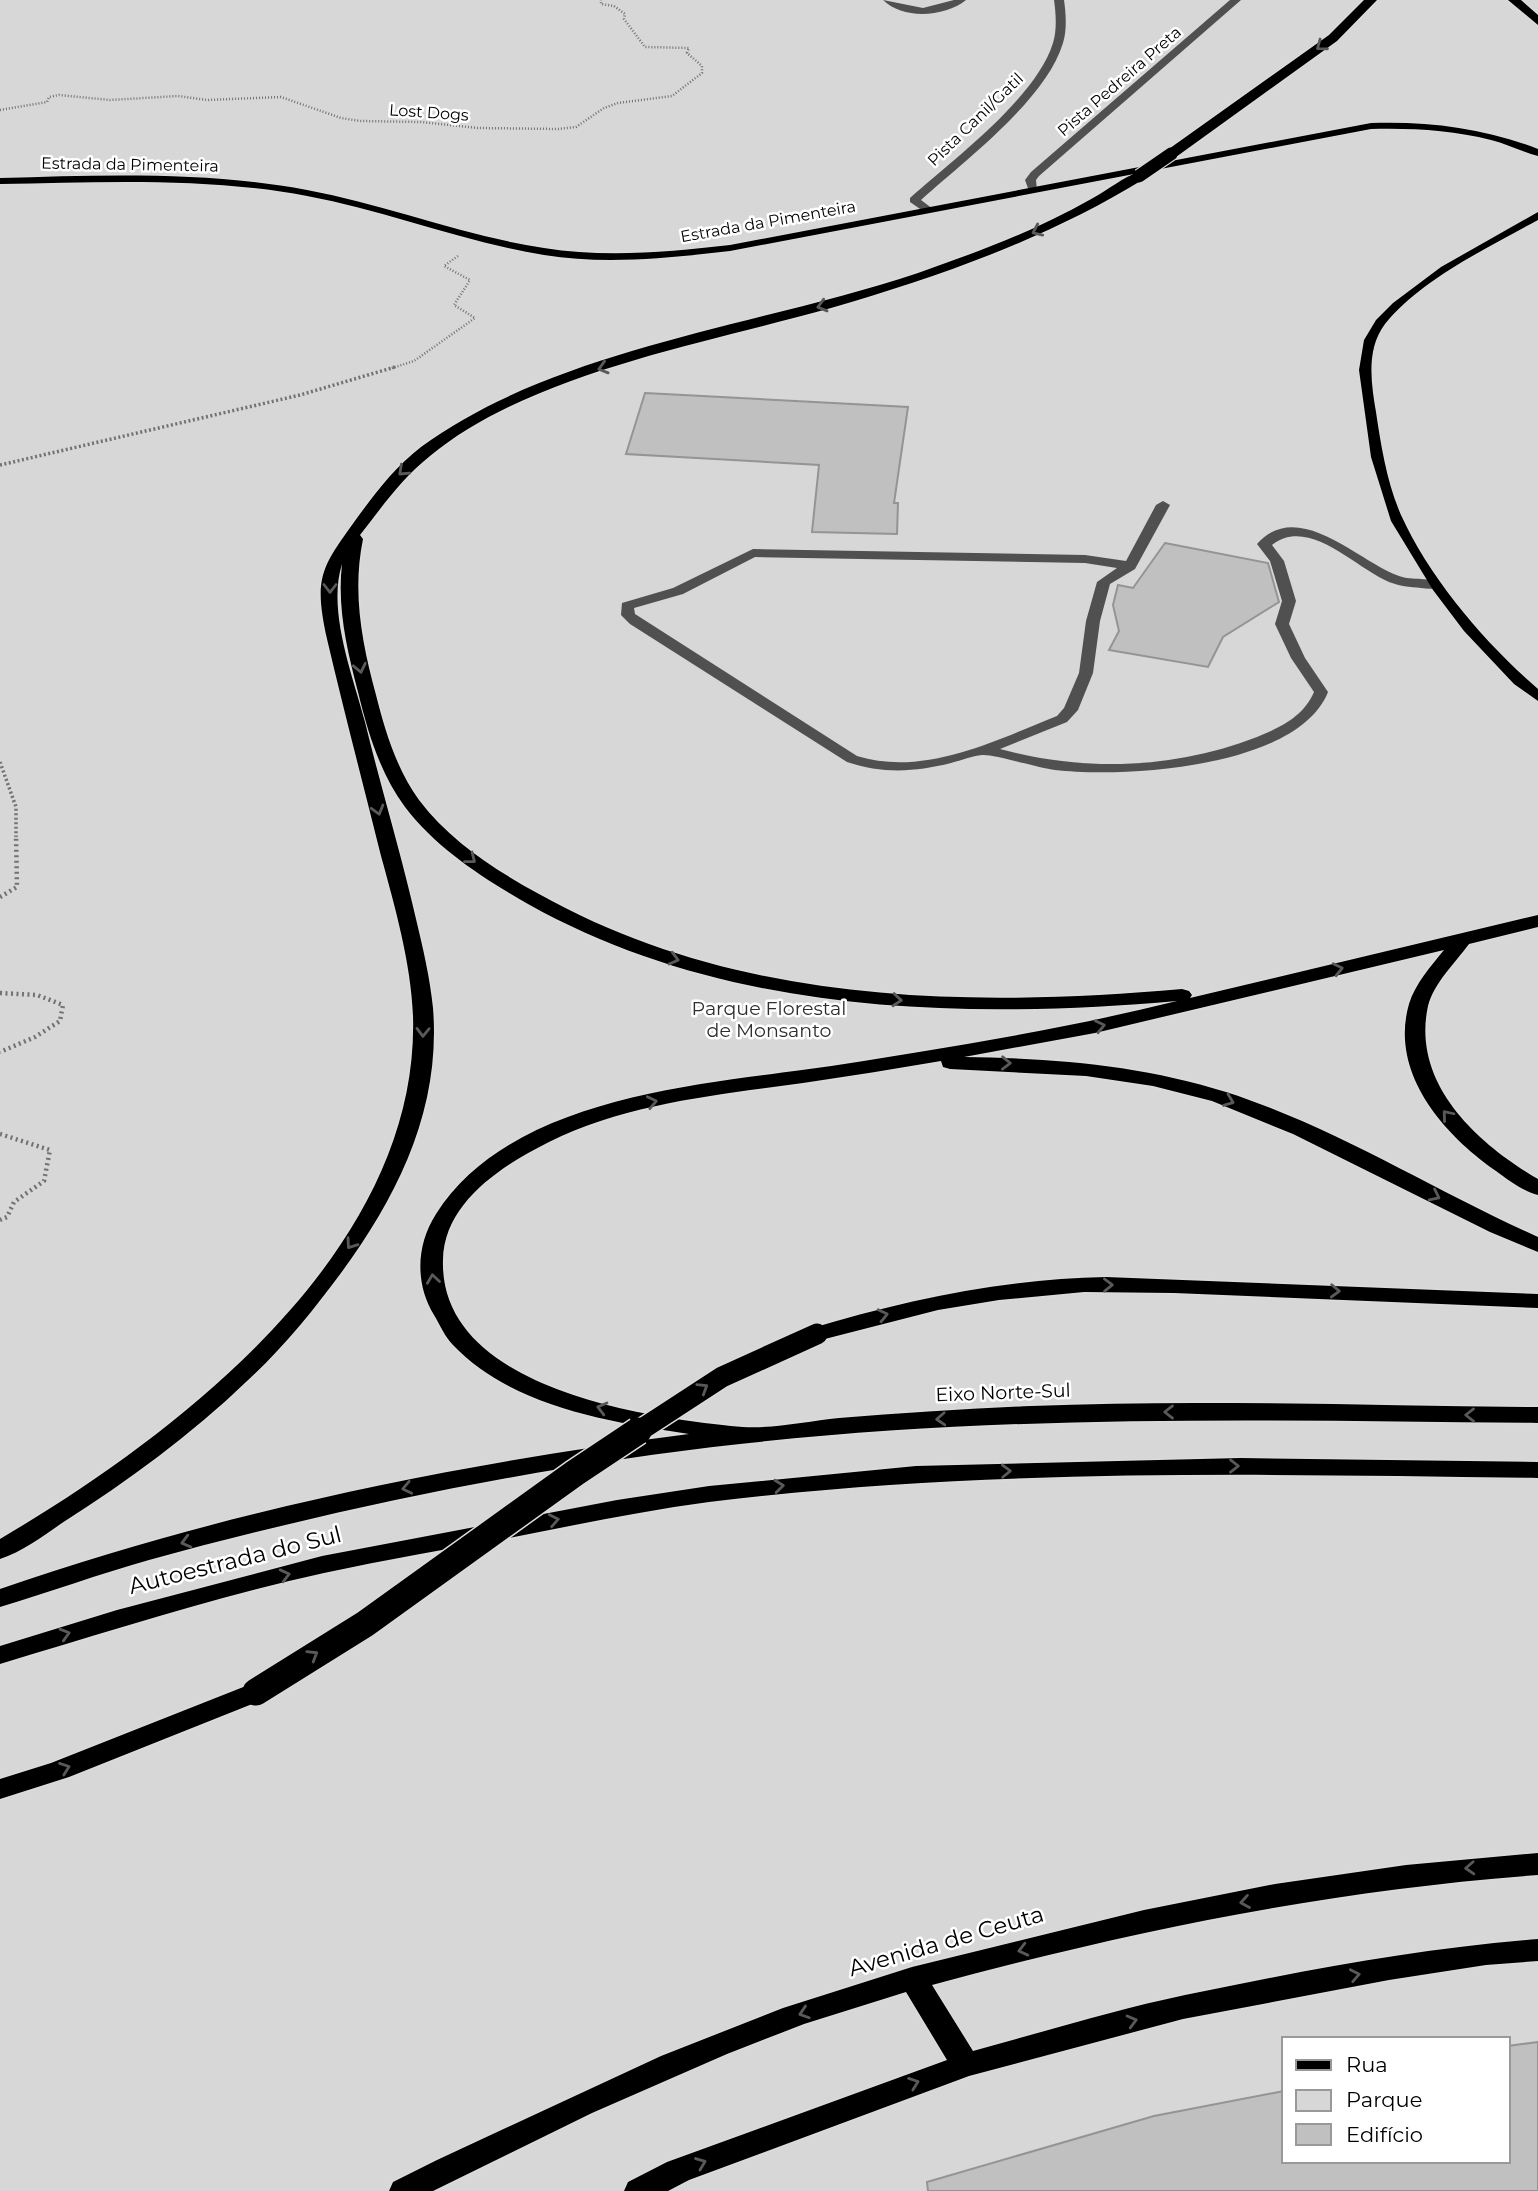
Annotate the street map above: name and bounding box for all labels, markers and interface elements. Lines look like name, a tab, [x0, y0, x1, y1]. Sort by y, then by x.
street label: Pista Pedreira Preta	[1054, 23, 1185, 140]
one-way arrow	[1317, 38, 1329, 51]
street label: Pista Canil/Gatil	[924, 69, 1027, 170]
street label: Lost Dogs	[388, 100, 470, 125]
street label: Estrada da Pimenteira	[41, 153, 219, 176]
street label: Estrada da Pimenteira	[679, 197, 857, 246]
one-way arrow	[1032, 223, 1044, 237]
one-way arrow	[816, 297, 828, 312]
one-way arrow	[598, 360, 610, 374]
one-way arrow	[398, 463, 411, 476]
one-way arrow	[322, 583, 338, 594]
one-way arrow	[352, 662, 367, 674]
one-way arrow	[369, 804, 384, 816]
one-way arrow	[463, 851, 476, 864]
one-way arrow	[668, 951, 680, 965]
one-way arrow	[1332, 963, 1344, 977]
one-way arrow	[892, 992, 903, 1007]
park label: Parque Florestal de Monsanto	[692, 997, 846, 1042]
one-way arrow	[1094, 1020, 1106, 1034]
one-way arrow	[415, 1027, 431, 1038]
one-way arrow	[1001, 1055, 1012, 1071]
one-way arrow	[1223, 1093, 1235, 1107]
one-way arrow	[646, 1096, 658, 1111]
one-way arrow	[1443, 1110, 1455, 1123]
one-way arrow	[1428, 1188, 1440, 1202]
one-way arrow	[347, 1236, 359, 1249]
one-way arrow	[426, 1273, 441, 1285]
one-way arrow	[1102, 1278, 1113, 1293]
one-way arrow	[1330, 1283, 1341, 1298]
one-way arrow	[876, 1309, 888, 1323]
street label: Eixo Norte-Sul	[935, 1379, 1071, 1406]
one-way arrow	[696, 1384, 709, 1397]
one-way arrow	[596, 1402, 608, 1416]
one-way arrow	[1163, 1404, 1174, 1420]
one-way arrow	[1464, 1407, 1475, 1423]
one-way arrow	[936, 1411, 947, 1426]
one-way arrow	[1229, 1458, 1240, 1474]
one-way arrow	[1001, 1464, 1012, 1479]
one-way arrow	[774, 1479, 785, 1494]
one-way arrow	[401, 1480, 413, 1495]
one-way arrow	[548, 1513, 560, 1528]
street label: Autoestrada do Sul	[126, 1520, 344, 1600]
one-way arrow	[180, 1534, 192, 1548]
one-way arrow	[278, 1569, 290, 1583]
one-way arrow	[59, 1628, 71, 1643]
one-way arrow	[306, 1650, 319, 1663]
one-way arrow	[58, 1762, 70, 1776]
one-way arrow	[1464, 1860, 1475, 1875]
one-way arrow	[1239, 1894, 1251, 1909]
street label: Avenida de Ceuta	[845, 1900, 1047, 1982]
one-way arrow	[1017, 1942, 1029, 1956]
one-way arrow	[1349, 1969, 1361, 1984]
one-way arrow	[799, 2005, 811, 2020]
one-way arrow	[1126, 2015, 1138, 2029]
legend	[1282, 2037, 1510, 2163]
text: Rua	[1346, 2052, 1388, 2077]
one-way arrow	[907, 2077, 919, 2091]
text: Parque	[1346, 2087, 1422, 2112]
text: Edifício	[1346, 2122, 1423, 2147]
one-way arrow	[694, 2157, 706, 2171]

